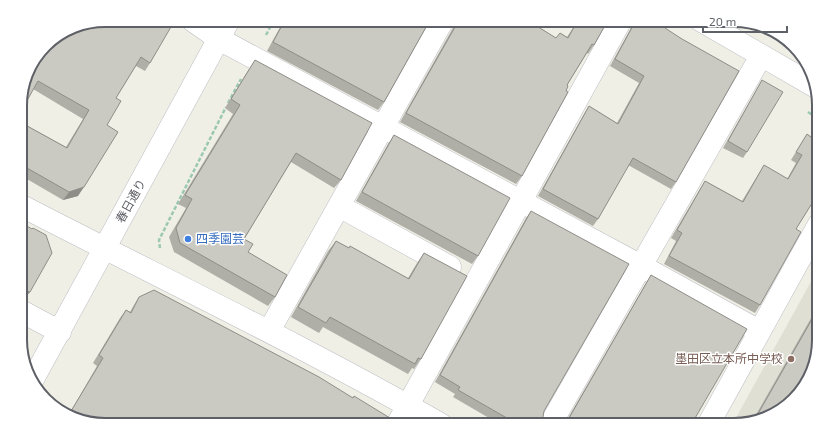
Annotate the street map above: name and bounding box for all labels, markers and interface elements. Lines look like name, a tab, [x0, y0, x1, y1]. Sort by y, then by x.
scale bar	[703, 8, 787, 34]
text: 20 m	[709, 14, 736, 28]
street label: 春日通り	[112, 176, 148, 225]
place label: 四季園芸	[196, 231, 244, 245]
marker: 四季園芸	[183, 234, 193, 244]
place label: 墨田区立本所中学校	[675, 351, 783, 365]
marker: 墨田区立本所中学校	[786, 354, 796, 364]

